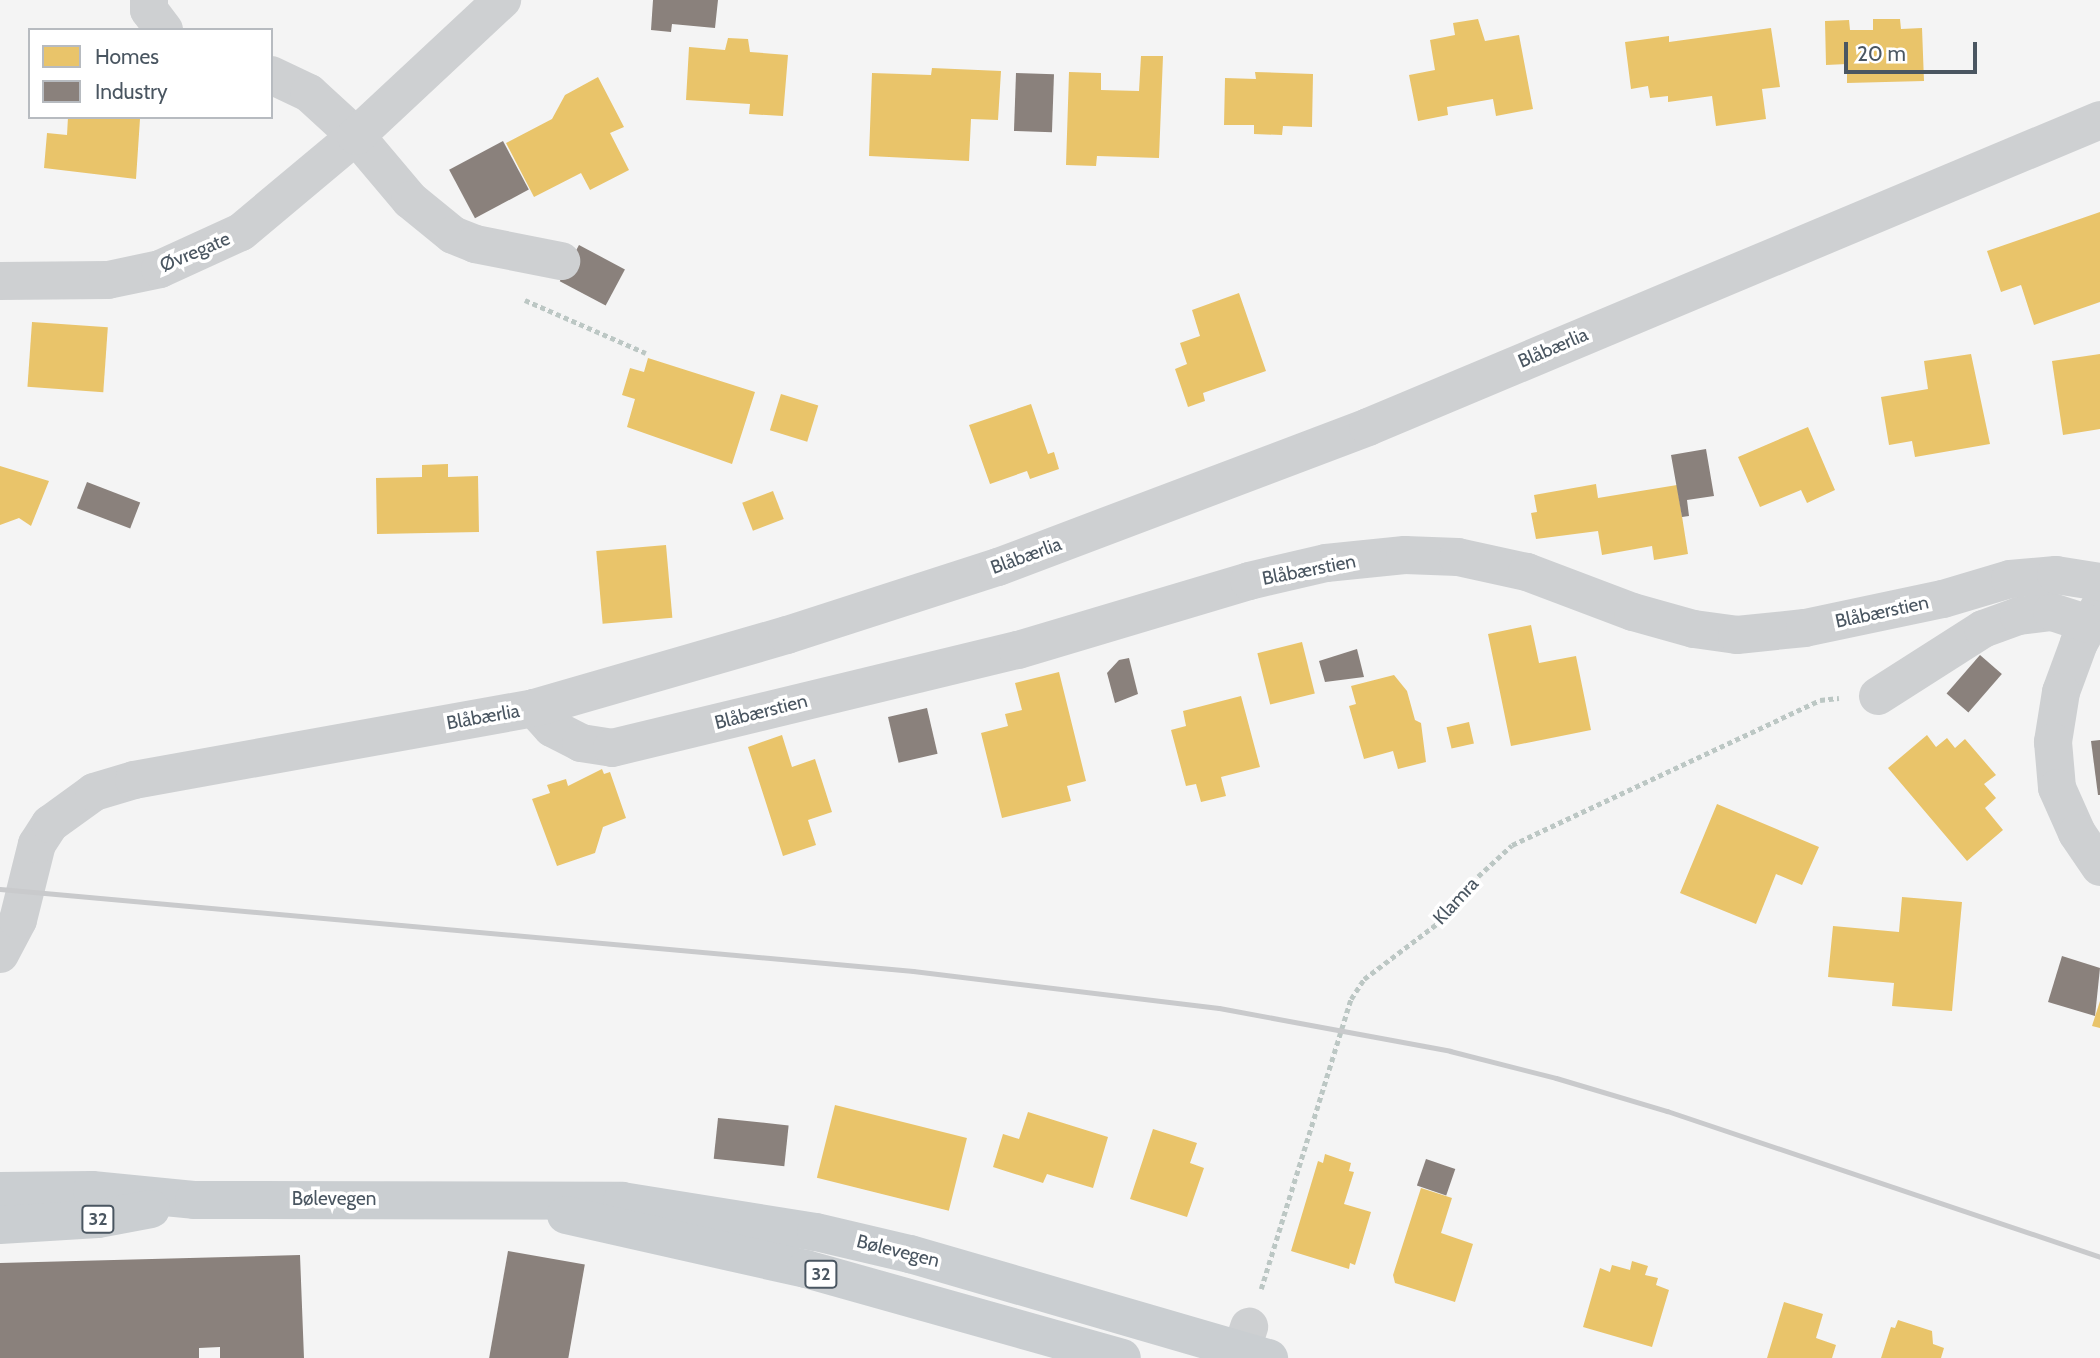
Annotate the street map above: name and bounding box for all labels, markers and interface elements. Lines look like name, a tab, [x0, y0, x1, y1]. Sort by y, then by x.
legend	[28, 28, 273, 119]
scale bar	[1848, 28, 1981, 72]
text: 20 m	[1857, 41, 1906, 66]
text: Homes	[95, 44, 159, 69]
text: Industry	[95, 79, 168, 104]
street label: Øvregate	[157, 227, 233, 277]
street label: Blåbærlia	[1515, 323, 1591, 373]
street label: Blåbærlia	[987, 533, 1065, 579]
street label: Blåbærstien	[1260, 550, 1358, 590]
street label: Blåbærstien	[1833, 591, 1931, 633]
street label: Blåbærstien	[712, 689, 810, 735]
street label: Blåbærlia	[445, 699, 521, 735]
street label: Klamra	[1429, 873, 1483, 929]
street label: Bølevegen	[292, 1188, 376, 1210]
road number: 32	[80, 1204, 116, 1234]
street label: Bølevegen	[854, 1230, 942, 1272]
road number: 32	[804, 1260, 838, 1288]

